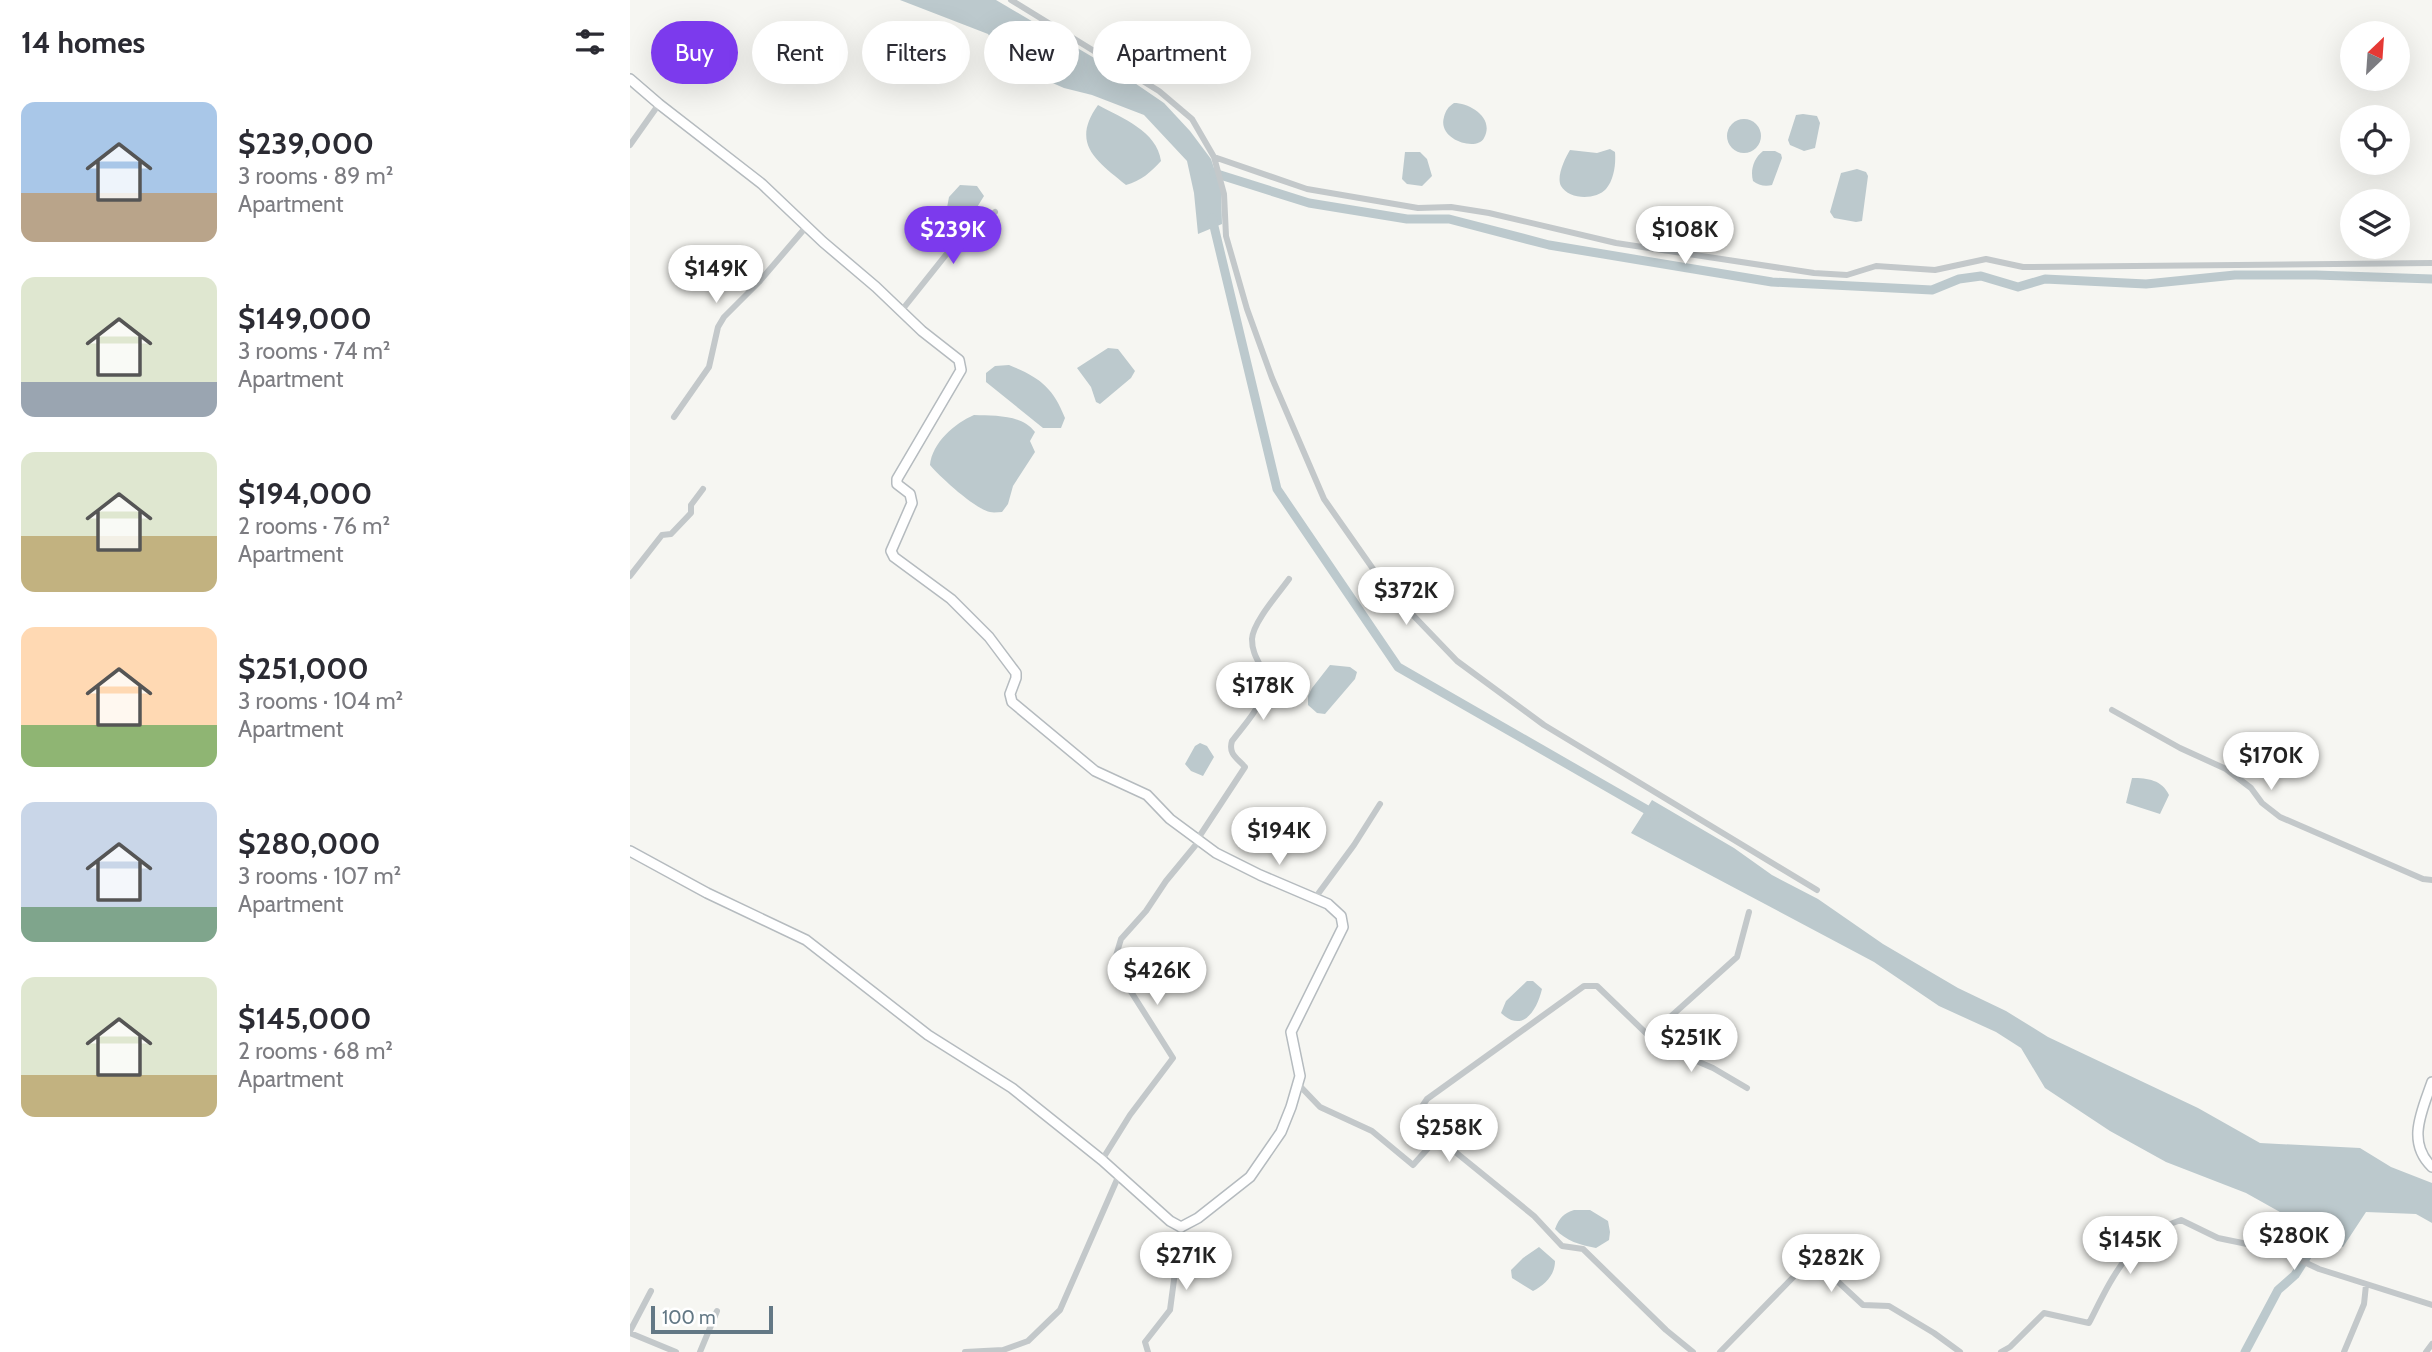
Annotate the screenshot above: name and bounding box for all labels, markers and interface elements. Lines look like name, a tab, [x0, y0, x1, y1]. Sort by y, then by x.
chip: Buy	[651, 21, 738, 84]
chip: Rent	[752, 21, 848, 84]
chip: Filters	[862, 21, 970, 84]
chip: New	[984, 21, 1079, 84]
chip: Apartment	[1093, 21, 1251, 84]
north arrow	[2340, 21, 2410, 91]
map controls	[2340, 21, 2410, 259]
icon: filters	[571, 23, 609, 61]
text: 14 homes	[21, 24, 145, 61]
button: locate	[2340, 105, 2410, 175]
text: $239,000	[238, 125, 374, 162]
icon: home	[77, 130, 161, 214]
text: 3 rooms · 89 m²	[238, 162, 393, 190]
button: layers	[2340, 189, 2410, 259]
text: Apartment	[238, 190, 343, 218]
pin: $239K	[904, 206, 1002, 266]
pin: $108K	[1636, 206, 1734, 266]
text: $239K	[920, 215, 986, 243]
text: $108K	[1652, 215, 1718, 243]
pin: $149K	[667, 246, 765, 305]
text: $149K	[684, 254, 748, 282]
text: $149,000	[238, 300, 372, 337]
icon: home	[77, 305, 161, 389]
text: 3 rooms · 74 m²	[238, 337, 390, 365]
text: Apartment	[238, 365, 343, 393]
text: $194,000	[238, 475, 372, 512]
icon: home	[77, 480, 161, 564]
text: 2 rooms · 76 m²	[238, 512, 390, 540]
text: Apartment	[238, 540, 343, 568]
pin: $372K	[1357, 568, 1455, 627]
text: $372K	[1374, 576, 1438, 604]
text: $251,000	[238, 650, 369, 687]
icon: home	[77, 655, 161, 739]
pin: $178K	[1214, 662, 1312, 722]
text: $178K	[1232, 671, 1294, 699]
text: 3 rooms · 104 m²	[238, 687, 403, 715]
text: Apartment	[238, 715, 343, 743]
pin: $170K	[2222, 732, 2320, 792]
text: $170K	[2239, 741, 2303, 769]
pin: $194K	[1230, 808, 1328, 867]
text: $194K	[1247, 816, 1311, 844]
text: $280,000	[238, 825, 380, 862]
icon: home	[77, 830, 161, 914]
text: 3 rooms · 107 m²	[238, 862, 401, 890]
text: Apartment	[238, 890, 343, 918]
pin: $426K	[1108, 948, 1206, 1007]
text: $426K	[1123, 956, 1191, 984]
text: $145,000	[238, 1000, 371, 1037]
icon: home	[77, 1005, 161, 1089]
pin: $251K	[1642, 1014, 1740, 1074]
text: $251K	[1661, 1023, 1721, 1051]
text: 2 rooms · 68 m²	[238, 1037, 393, 1065]
text: Apartment	[238, 1065, 343, 1093]
pin: $258K	[1400, 1104, 1498, 1164]
text: $258K	[1416, 1113, 1482, 1141]
pin: $280K	[2245, 1212, 2343, 1272]
pin: $145K	[2081, 1216, 2179, 1276]
text: $280K	[2259, 1221, 2329, 1249]
text: $145K	[2099, 1225, 2161, 1253]
pin: $271K	[1137, 1232, 1235, 1292]
pin: $282K	[1782, 1234, 1880, 1294]
text: $271K	[1156, 1241, 1216, 1269]
text: $282K	[1798, 1243, 1864, 1271]
scale bar	[651, 1303, 774, 1335]
text: 100 m	[662, 1306, 716, 1329]

